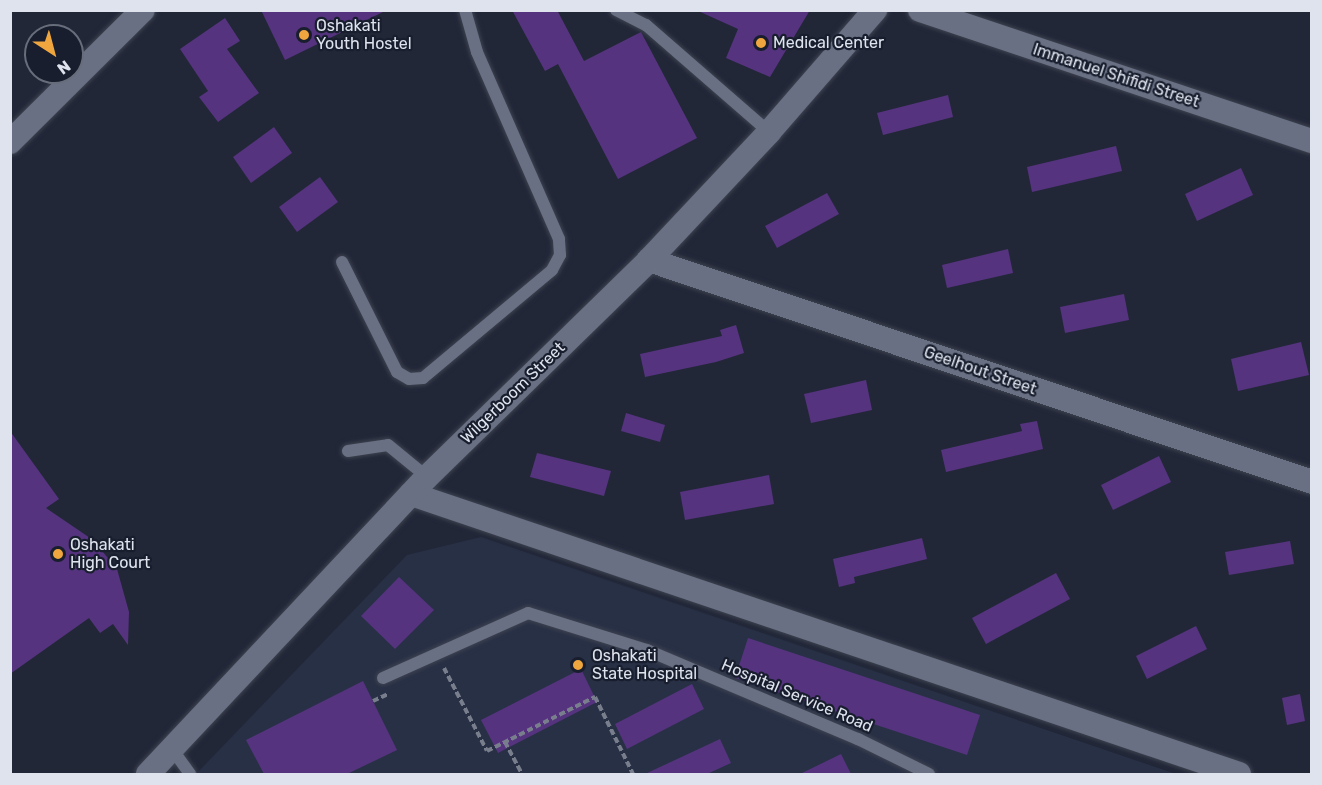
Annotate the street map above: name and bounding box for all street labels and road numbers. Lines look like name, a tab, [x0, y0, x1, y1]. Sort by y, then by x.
street label: Immanuel Shifidi Street	[1030, 40, 1202, 112]
street label: Wilgerboom Street	[457, 338, 569, 448]
street label: Geelhout Street	[921, 343, 1039, 399]
street label: Hospital Service Road	[718, 655, 876, 737]

